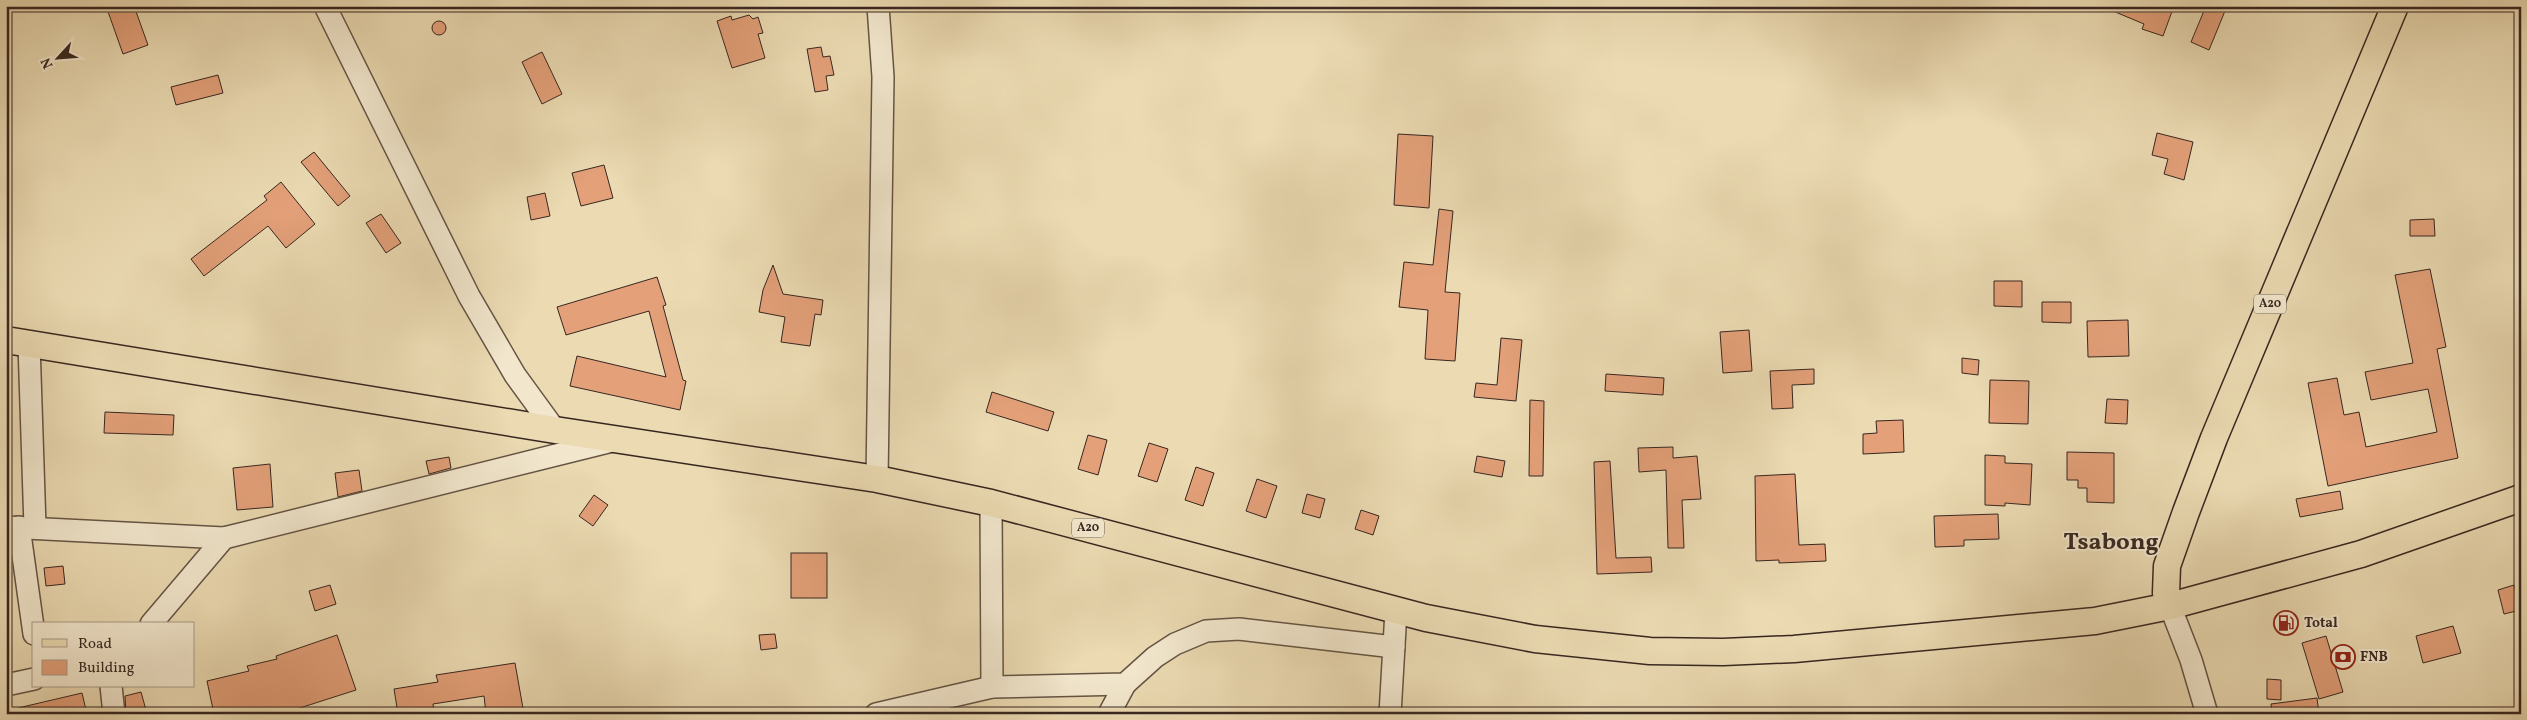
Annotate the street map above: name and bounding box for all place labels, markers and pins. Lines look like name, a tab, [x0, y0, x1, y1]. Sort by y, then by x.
fuel station icon: Total	[2273, 610, 2299, 636]
place label: Total	[2304, 614, 2338, 633]
bank icon: FNB	[2330, 644, 2356, 670]
place label: FNB	[2360, 648, 2388, 667]

